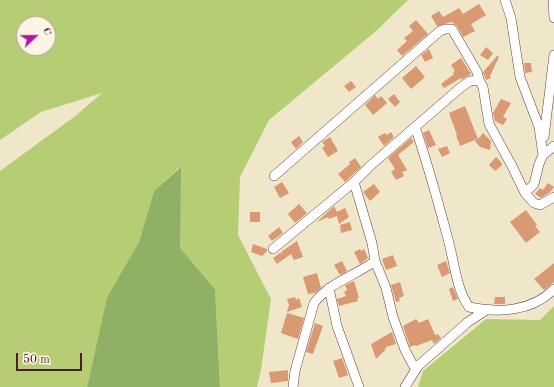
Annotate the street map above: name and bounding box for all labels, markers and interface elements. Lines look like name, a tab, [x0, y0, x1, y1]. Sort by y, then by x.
north arrow	[16, 16, 56, 56]
text: С	[40, 26, 53, 37]
scale bar	[18, 345, 84, 371]
text: 50 m	[23, 354, 50, 366]

